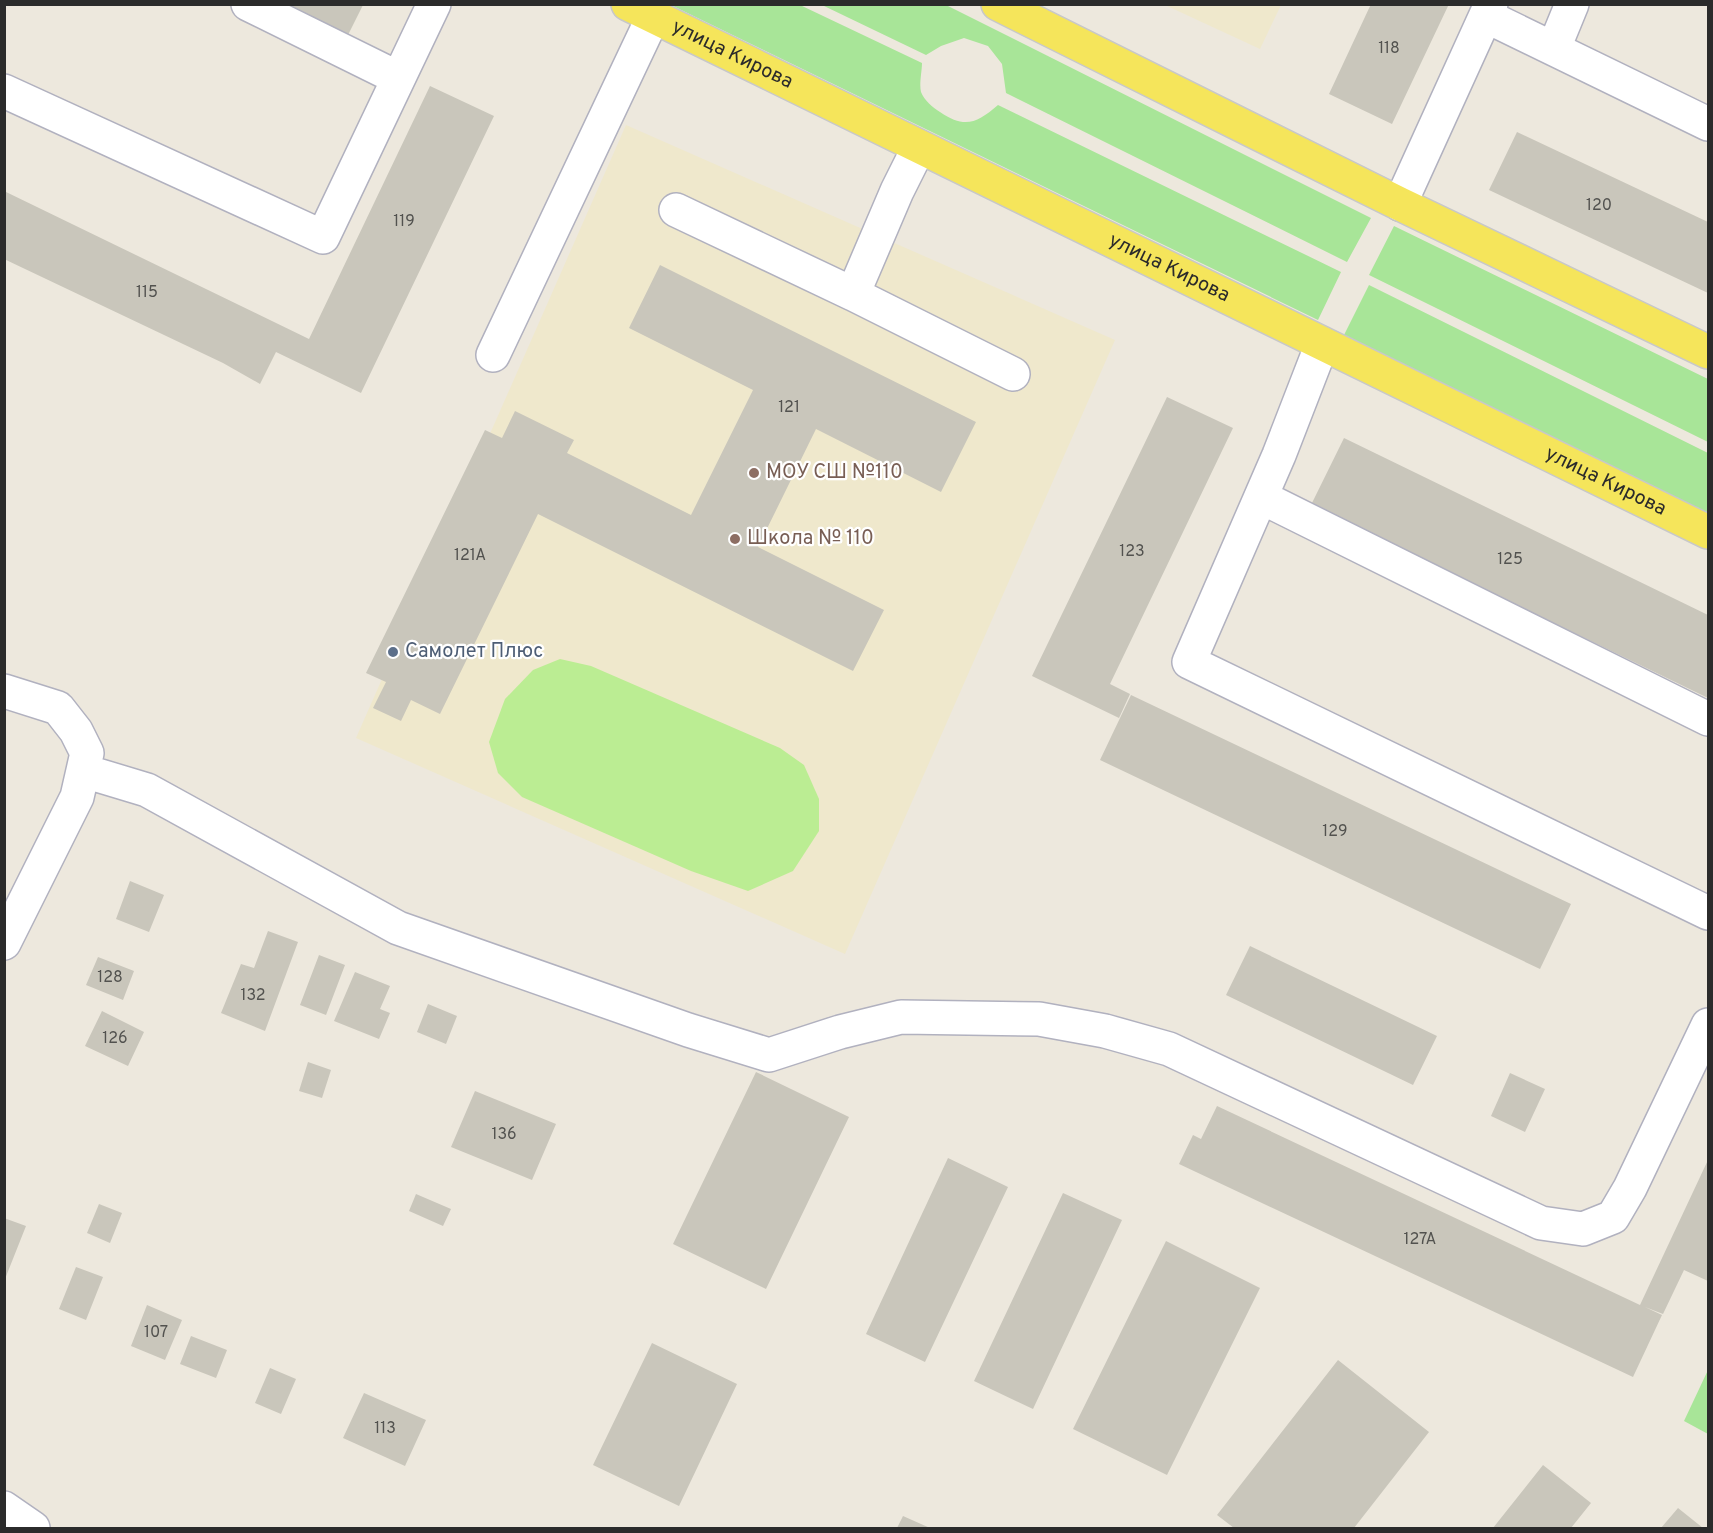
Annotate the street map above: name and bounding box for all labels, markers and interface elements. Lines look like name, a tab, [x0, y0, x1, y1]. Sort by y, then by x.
street label: улица Кирова	[667, 14, 797, 96]
house number: 118	[1378, 39, 1400, 59]
house number: 120	[1586, 196, 1612, 216]
house number: 119	[393, 212, 415, 232]
street label: улица Кирова	[1104, 228, 1234, 309]
house number: 115	[136, 283, 158, 303]
house number: 121	[778, 398, 800, 418]
street label: улица Кирова	[1540, 441, 1670, 523]
place label: МОУ СШ №110	[766, 460, 903, 486]
marker: МОУ СШ №110	[747, 466, 761, 480]
place label: Школа № 110	[747, 526, 874, 552]
marker: Школа № 110	[728, 532, 742, 546]
house number: 123	[1119, 542, 1145, 562]
house number: 121А	[454, 546, 486, 566]
house number: 125	[1497, 550, 1523, 570]
place label: Самолет Плюс	[405, 639, 543, 665]
marker: Самолет Плюс	[386, 645, 400, 659]
house number: 129	[1322, 822, 1348, 842]
house number: 128	[97, 968, 123, 988]
house number: 132	[240, 986, 266, 1006]
house number: 126	[102, 1029, 128, 1049]
house number: 136	[491, 1125, 517, 1145]
house number: 127А	[1404, 1230, 1437, 1250]
house number: 107	[144, 1323, 168, 1343]
house number: 113	[374, 1419, 396, 1439]

